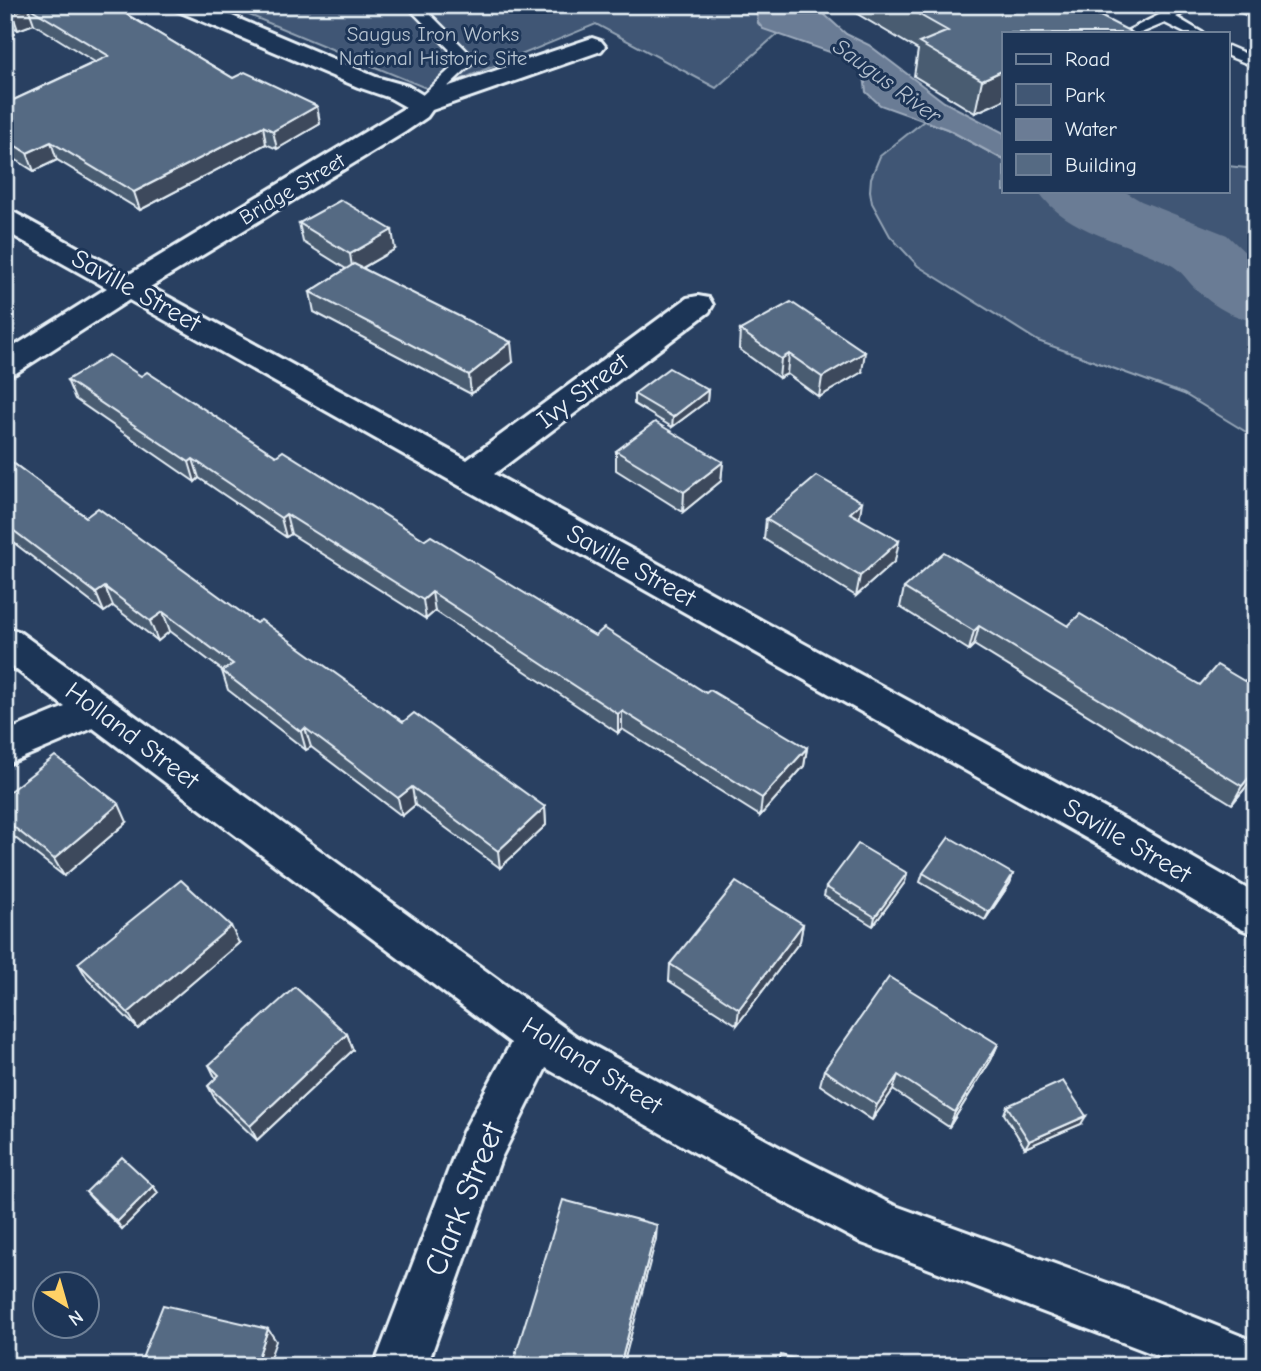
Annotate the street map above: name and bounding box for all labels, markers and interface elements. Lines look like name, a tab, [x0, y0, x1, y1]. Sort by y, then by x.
park label: Saugus Iron Works National Historic Site	[339, 22, 527, 70]
legend	[1002, 32, 1230, 192]
water label: Saugus River	[828, 33, 947, 130]
text: Road	[1065, 47, 1110, 71]
text: Park	[1065, 83, 1105, 107]
text: Water	[1065, 117, 1118, 141]
street label: Bridge Street	[235, 148, 350, 230]
text: Building	[1065, 153, 1137, 177]
street label: Saville Street	[66, 243, 207, 339]
street label: Ivy Street	[531, 346, 636, 435]
street label: Saville Street	[561, 518, 702, 614]
street label: Holland Street	[59, 676, 206, 797]
street label: Saville Street	[1058, 792, 1198, 890]
street label: Holland Street	[516, 1011, 669, 1122]
street label: Clark Street	[416, 1116, 512, 1281]
north arrow	[32, 1270, 102, 1340]
text: N	[64, 1305, 87, 1330]

